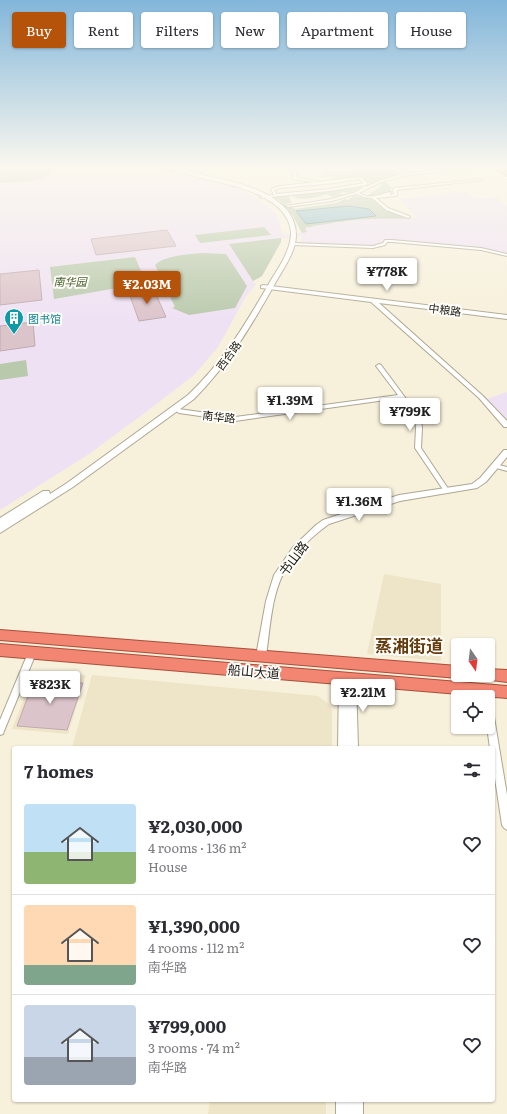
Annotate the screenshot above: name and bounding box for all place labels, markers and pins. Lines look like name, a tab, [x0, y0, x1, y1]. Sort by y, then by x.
pin: ¥778K	[359, 258, 415, 292]
pin: ¥2.03M	[114, 271, 180, 305]
building icon: 图书馆	[3, 307, 25, 335]
place label: 图书馆	[28, 310, 61, 326]
pin: ¥1.39M	[257, 387, 323, 421]
pin: ¥799K	[382, 398, 438, 432]
pin: ¥1.36M	[326, 488, 392, 522]
pin: ¥823K	[22, 671, 78, 705]
pin: ¥2.21M	[330, 679, 396, 713]

